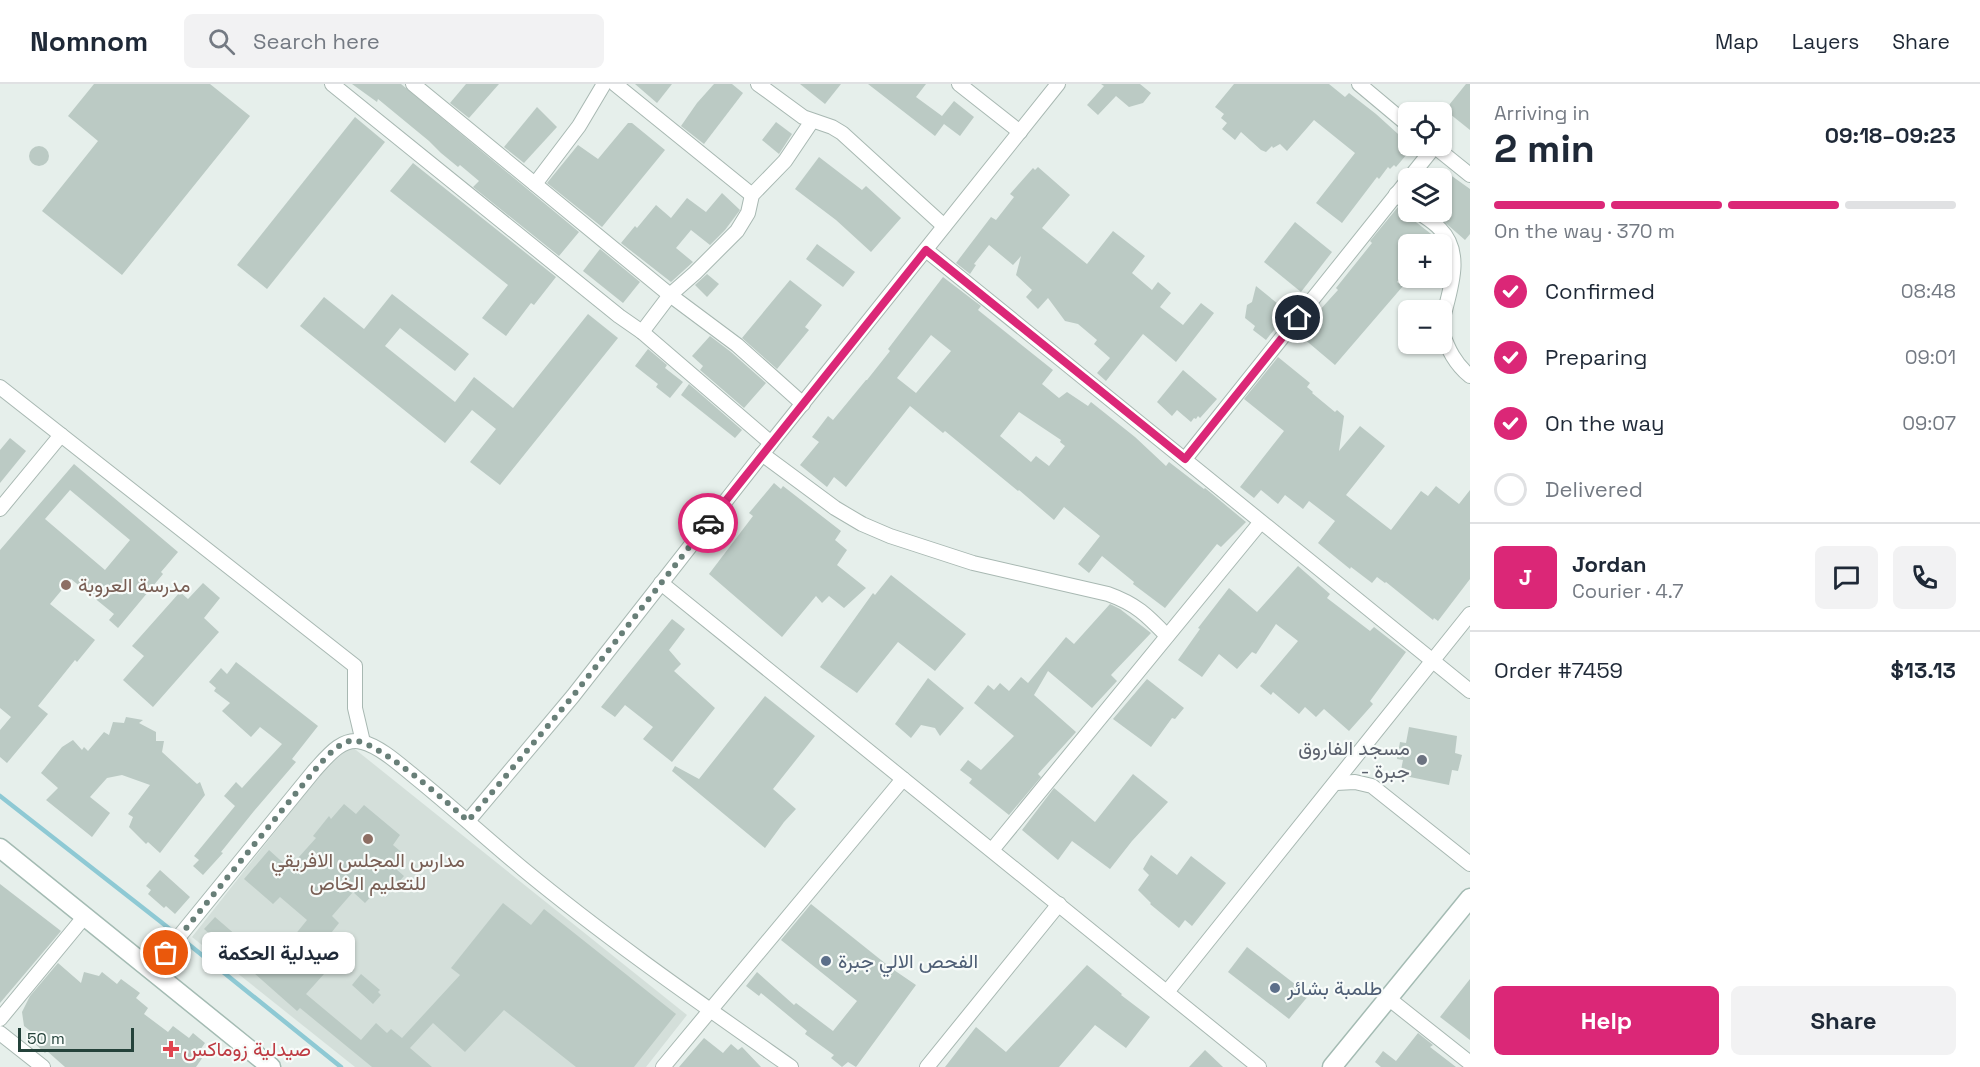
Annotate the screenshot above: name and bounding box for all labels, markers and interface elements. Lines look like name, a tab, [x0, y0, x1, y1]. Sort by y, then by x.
search box	[184, 14, 604, 68]
text: Nomnom	[30, 23, 148, 59]
icon: search	[205, 25, 238, 58]
text: Search here	[253, 27, 380, 55]
text: Map	[1715, 28, 1759, 55]
text: Layers	[1792, 28, 1859, 55]
text: Share	[1892, 28, 1950, 55]
text: Arriving in	[1494, 100, 1590, 126]
map controls	[1398, 102, 1452, 354]
button: locate	[1398, 102, 1452, 156]
text: 09:18–09:23	[1825, 121, 1956, 149]
text: 2 min	[1494, 124, 1595, 173]
button: layers	[1398, 168, 1452, 222]
text: On the way · 370 m	[1494, 218, 1675, 244]
button: +	[1398, 234, 1452, 288]
icon: check	[1494, 275, 1527, 308]
text: Confirmed	[1545, 277, 1655, 305]
text: 08:48	[1901, 278, 1956, 304]
pin	[1272, 292, 1323, 343]
button: −	[1398, 300, 1452, 354]
icon: home	[1281, 301, 1314, 334]
icon: check	[1494, 341, 1527, 374]
text: Preparing	[1545, 343, 1647, 371]
text: 09:01	[1905, 344, 1956, 370]
icon: check	[1494, 407, 1527, 440]
text: On the way	[1545, 409, 1664, 437]
text: 09:07	[1902, 410, 1956, 436]
text: Delivered	[1545, 475, 1643, 503]
courier	[678, 493, 738, 553]
icon: car	[692, 507, 725, 540]
button: chat	[1815, 546, 1878, 609]
button: phone	[1893, 546, 1956, 609]
text: Jordan	[1572, 550, 1647, 578]
text: J	[1519, 563, 1532, 591]
place label: مدرسة العروبة	[78, 572, 190, 598]
marker: مدرسة العروبة	[59, 578, 73, 592]
text: Courier · 4.7	[1572, 578, 1683, 604]
text: Order #7459	[1494, 656, 1623, 684]
text: $13.13	[1891, 656, 1956, 684]
place label: مسجد الفاروق - جبرة	[1298, 735, 1410, 784]
marker: مسجد الفاروق - جبرة	[1415, 753, 1429, 767]
marker: مدارس المجلس الافريقي للتعليم الخاص	[361, 832, 375, 846]
place label: مدارس المجلس الافريقي للتعليم الخاص	[271, 847, 465, 896]
pin	[140, 927, 191, 978]
callout: صيدلية الحكمة	[202, 932, 355, 974]
icon: bag	[149, 936, 182, 969]
text: صيدلية الحكمة	[218, 940, 339, 966]
place label: الفحص الالي جبرة	[838, 948, 978, 978]
marker: الفحص الالي جبرة	[819, 954, 833, 968]
place label: طلمبة بشائر	[1286, 975, 1382, 1001]
marker: طلمبة بشائر	[1268, 981, 1282, 995]
button: Help	[1494, 986, 1719, 1055]
button: Share	[1731, 986, 1956, 1055]
scale bar	[18, 1025, 134, 1052]
text: 50 m	[27, 1028, 65, 1049]
place label: صيدلية زوماكس	[183, 1036, 311, 1062]
marker: صيدلية زوماكس	[164, 1042, 178, 1056]

